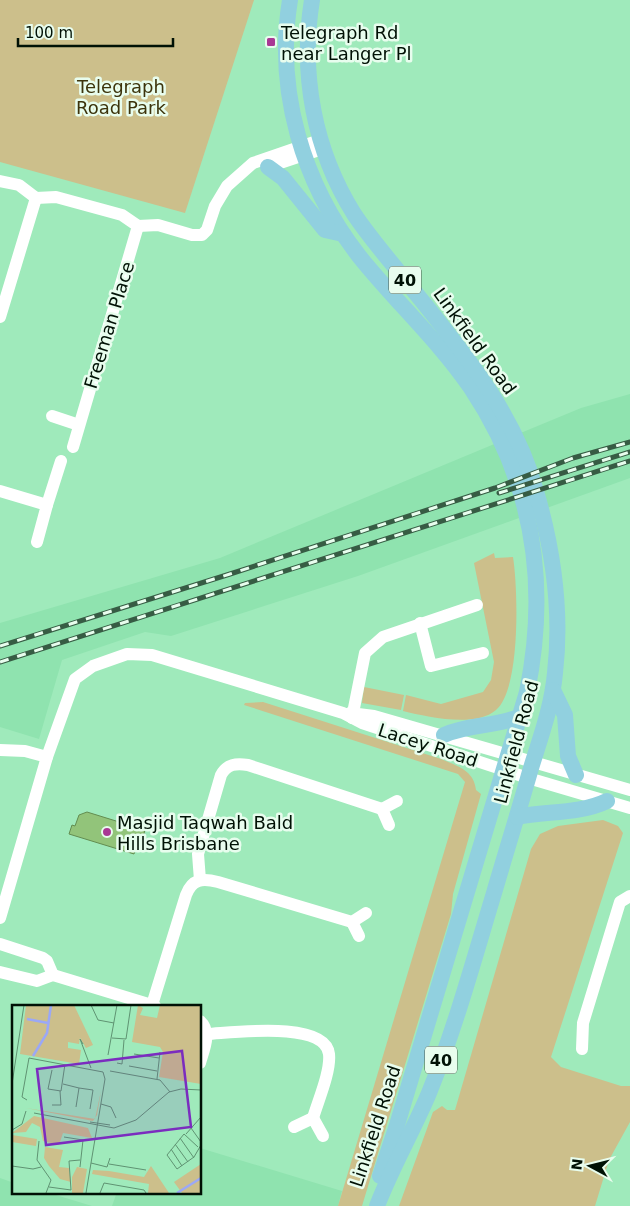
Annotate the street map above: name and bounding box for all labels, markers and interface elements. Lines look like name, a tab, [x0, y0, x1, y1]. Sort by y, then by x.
scale bar	[18, 15, 172, 47]
place label: Telegraph Rd near Langer Pl	[280, 22, 412, 64]
text: 100 m	[25, 24, 73, 42]
marker: Telegraph Rd near Langer Pl	[265, 36, 277, 48]
park label: Telegraph Road Park	[76, 76, 166, 118]
street label: Freeman Place	[80, 259, 138, 391]
road number: 40	[389, 266, 421, 294]
street label: Linkfield Road	[429, 284, 521, 398]
street label: Linkfield Road	[489, 678, 543, 806]
street label: Lacey Road	[376, 719, 480, 771]
place label: Masjid Taqwah Bald Hills Brisbane	[117, 812, 293, 854]
marker: Masjid Taqwah Bald Hills Brisbane	[101, 826, 113, 838]
inset map	[12, 1005, 201, 1194]
road number: 40	[425, 1046, 457, 1074]
street label: Linkfield Road	[345, 1063, 405, 1189]
north arrow	[565, 1141, 615, 1191]
text: N	[568, 1158, 586, 1171]

